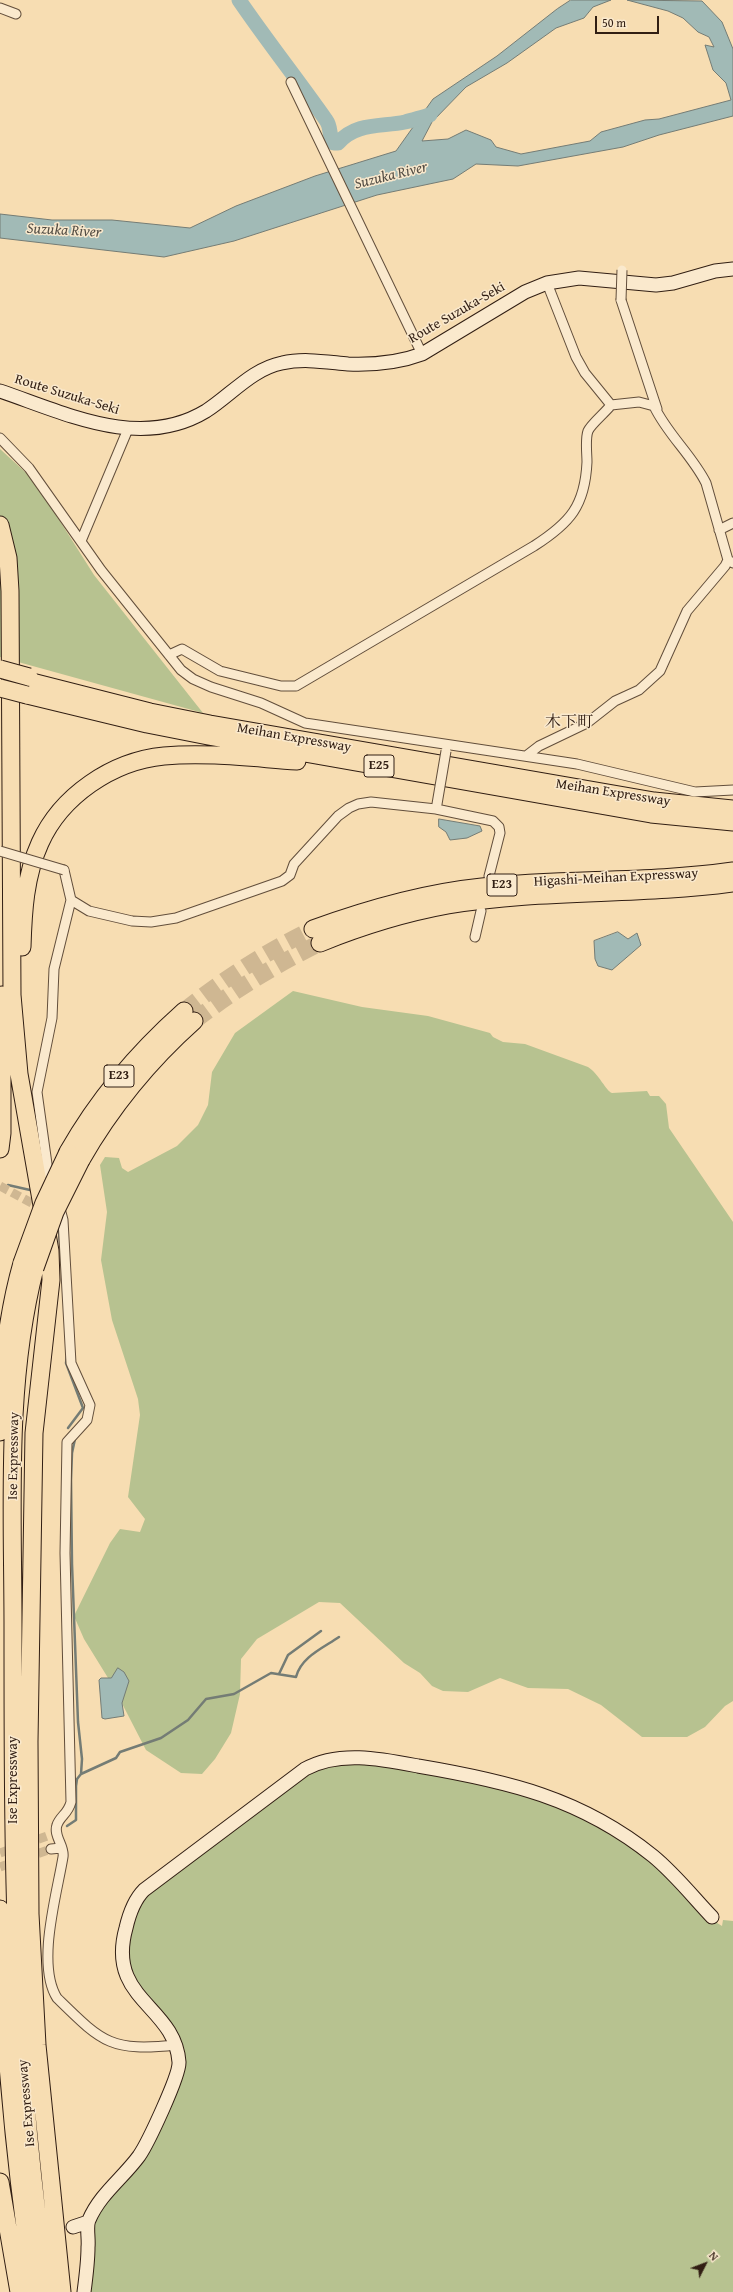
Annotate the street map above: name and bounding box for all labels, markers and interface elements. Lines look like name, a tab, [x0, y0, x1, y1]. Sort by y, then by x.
scale bar	[597, 8, 661, 34]
text: 50 m	[602, 14, 626, 31]
water label: Suzuka River	[353, 158, 429, 194]
water label: Suzuka River	[26, 220, 102, 242]
street label: Route Suzuka-Seki	[406, 279, 508, 347]
street label: Route Suzuka-Seki	[13, 371, 121, 419]
district label: 木下町	[545, 713, 593, 733]
street label: Meihan Expressway	[236, 720, 352, 756]
road number: E25	[364, 755, 394, 777]
street label: Meihan Expressway	[555, 776, 671, 810]
street label: Higashi-Meihan Expressway	[533, 865, 699, 891]
road number: E23	[487, 874, 517, 896]
road number: E23	[104, 1065, 134, 1087]
street label: Ise Expressway	[5, 1412, 23, 1500]
street label: Ise Expressway	[5, 1736, 21, 1824]
street label: Ise Expressway	[15, 2059, 39, 2147]
north arrow	[685, 2244, 725, 2284]
text: N	[706, 2248, 722, 2264]

